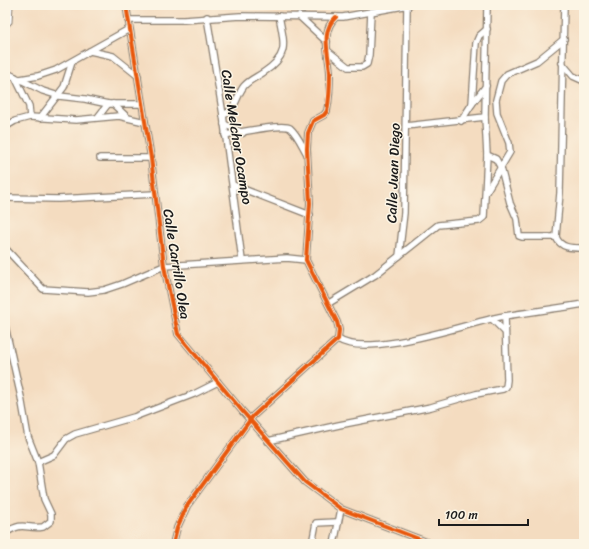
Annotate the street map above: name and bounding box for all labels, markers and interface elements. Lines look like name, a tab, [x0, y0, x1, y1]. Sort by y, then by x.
street label: Calle Melchor Ocampo	[214, 68, 260, 206]
street label: Calle Juan Diego	[379, 123, 408, 223]
street label: Calle Carrillo Olea	[155, 207, 198, 321]
scale bar	[439, 501, 528, 527]
text: 100 m	[445, 504, 478, 526]

